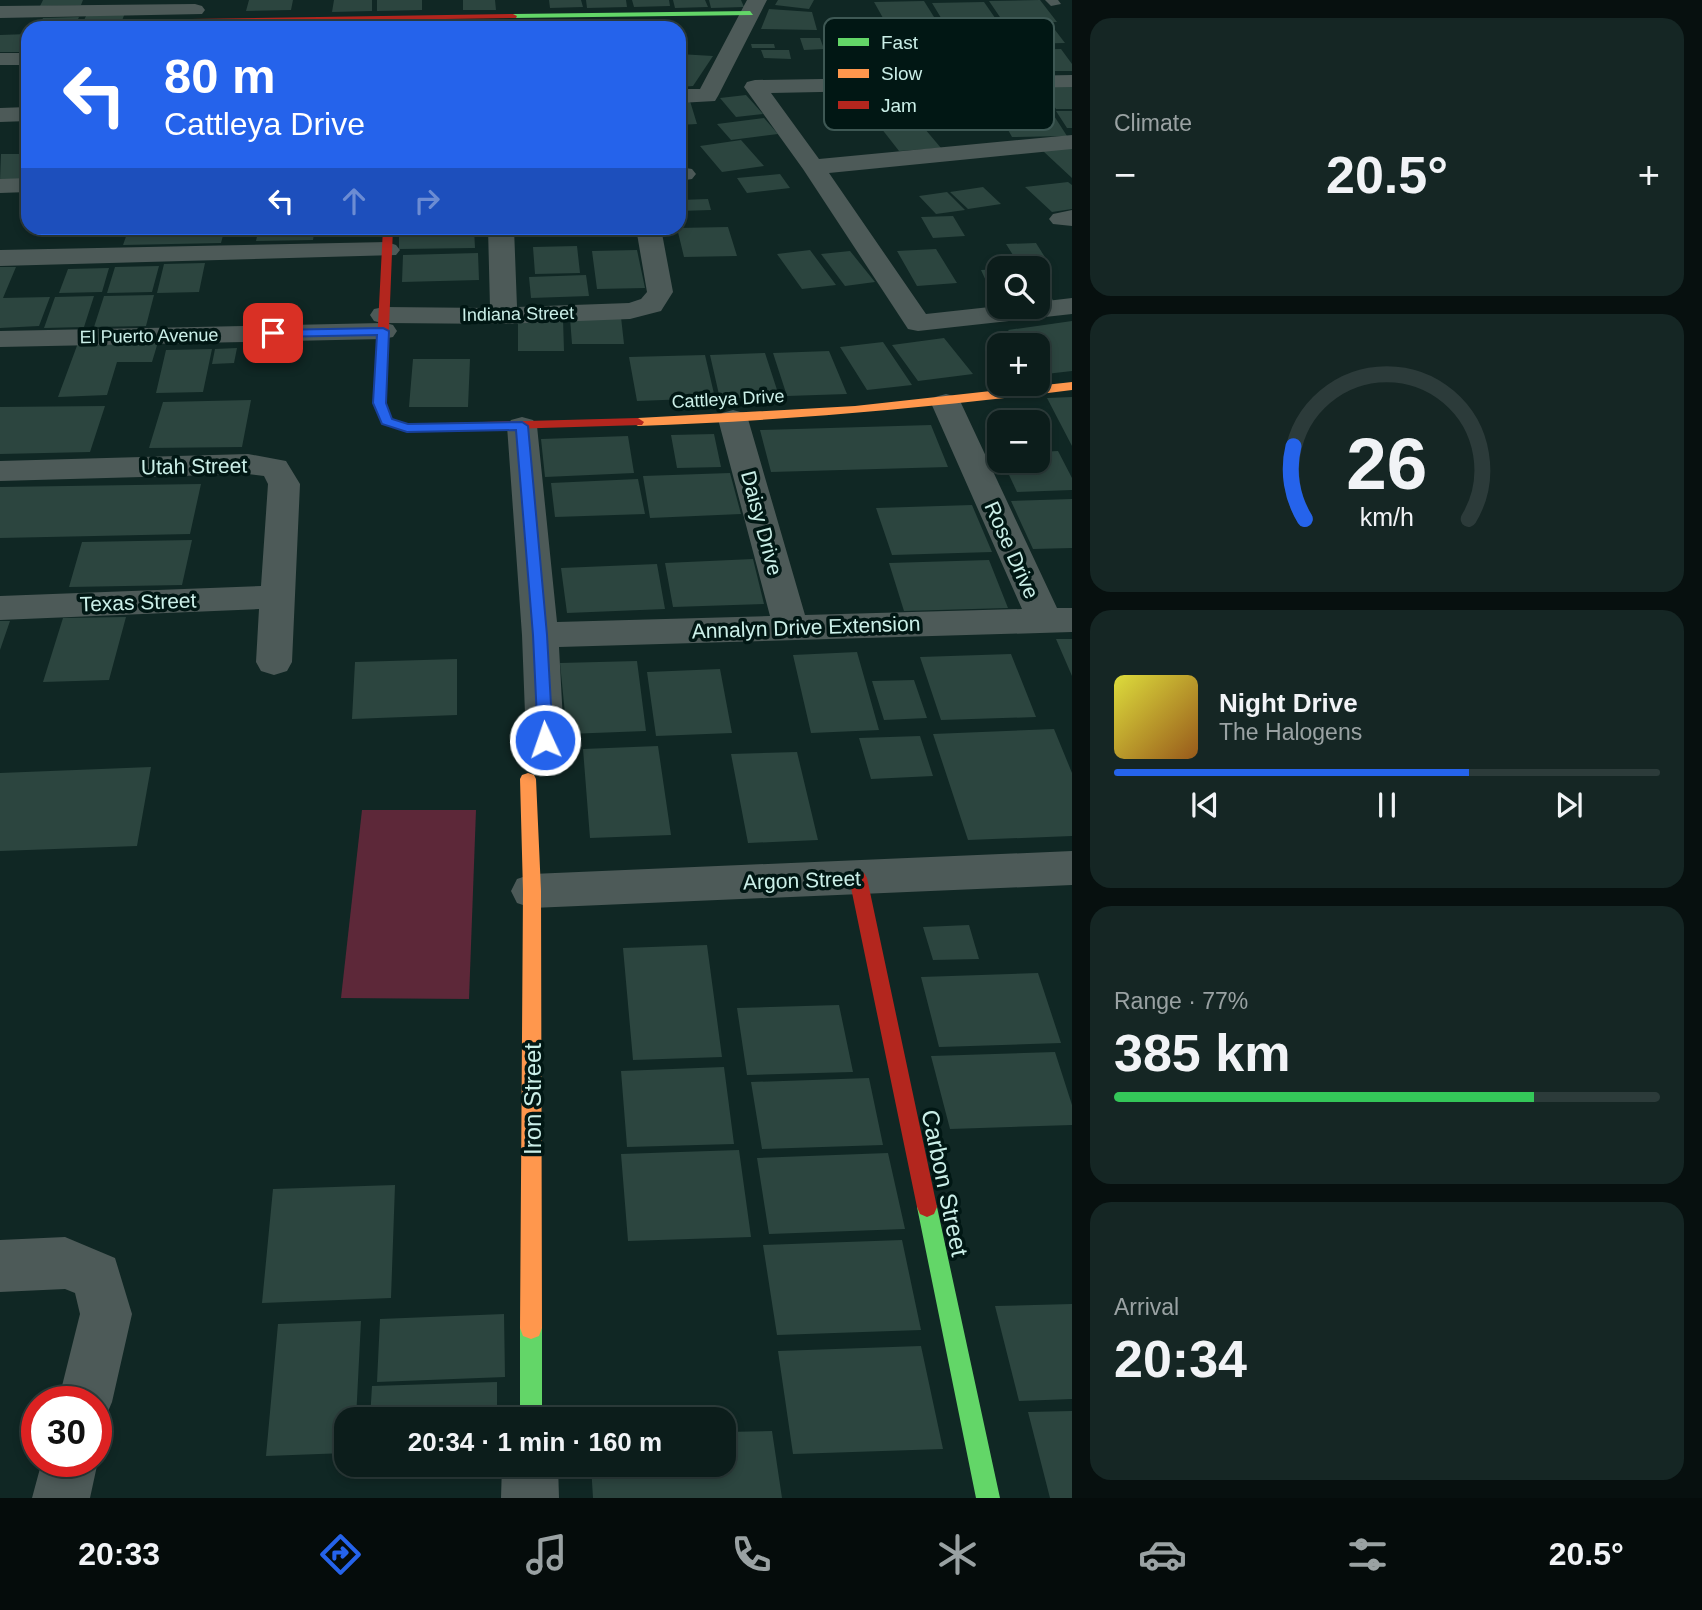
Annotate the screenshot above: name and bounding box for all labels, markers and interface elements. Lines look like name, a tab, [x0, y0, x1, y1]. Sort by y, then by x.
legend	[824, 18, 1054, 130]
text: Fast	[881, 32, 919, 53]
icon: left	[49, 49, 140, 140]
text: 80 m	[164, 49, 276, 103]
text: Slow	[881, 63, 922, 84]
text: Jam	[881, 95, 917, 116]
text: Cattleya Drive	[164, 106, 365, 142]
text: Climate	[1114, 110, 1192, 136]
text: 20.5°	[1326, 146, 1448, 204]
text: −	[1114, 154, 1136, 196]
text: +	[1638, 154, 1660, 196]
icon: left	[262, 182, 300, 220]
icon: ahead	[335, 182, 373, 220]
icon: right	[408, 182, 446, 220]
map controls	[987, 256, 1050, 473]
button: search	[987, 256, 1050, 319]
pin	[243, 303, 303, 363]
street label: Indiana Street	[462, 303, 574, 325]
icon: arrive	[254, 314, 292, 352]
street label: El Puerto Avenue	[79, 325, 219, 347]
button: +	[987, 333, 1050, 396]
street label: Cattleya Drive	[671, 386, 785, 412]
button: −	[987, 410, 1050, 473]
text: 26	[1347, 423, 1427, 504]
street label: Utah Street	[141, 454, 247, 478]
street label: Daisy Drive	[737, 468, 787, 578]
street label: Rose Drive	[980, 498, 1044, 602]
text: km/h	[1360, 503, 1414, 531]
street label: Texas Street	[79, 588, 197, 616]
street label: Annalyn Drive Extension	[691, 612, 921, 642]
text: Night Drive	[1219, 688, 1358, 718]
position arrow	[508, 703, 582, 777]
text: The Halogens	[1219, 719, 1362, 745]
icon: previous	[1186, 786, 1224, 824]
icon: pause	[1368, 786, 1406, 824]
icon: next	[1550, 786, 1588, 824]
street label: Argon Street	[743, 866, 861, 894]
text: Range · 77%	[1114, 988, 1248, 1014]
text: 385 km	[1114, 1024, 1290, 1082]
street label: Iron Street	[519, 1043, 546, 1155]
street label: Carbon Street	[916, 1107, 974, 1259]
text: Arrival	[1114, 1294, 1179, 1320]
text: 20:34	[1114, 1330, 1247, 1388]
speed limit sign: 30	[21, 1386, 112, 1477]
text: 20:34 · 1 min · 160 m	[408, 1427, 662, 1457]
icon: directions	[316, 1530, 365, 1579]
icon: music	[522, 1530, 571, 1579]
icon: phone	[727, 1530, 776, 1579]
icon: climate	[933, 1530, 982, 1579]
icon: car	[1138, 1530, 1187, 1579]
icon: filters	[1343, 1530, 1392, 1579]
text: 20:33	[78, 1536, 160, 1572]
text: 20.5°	[1549, 1536, 1624, 1572]

